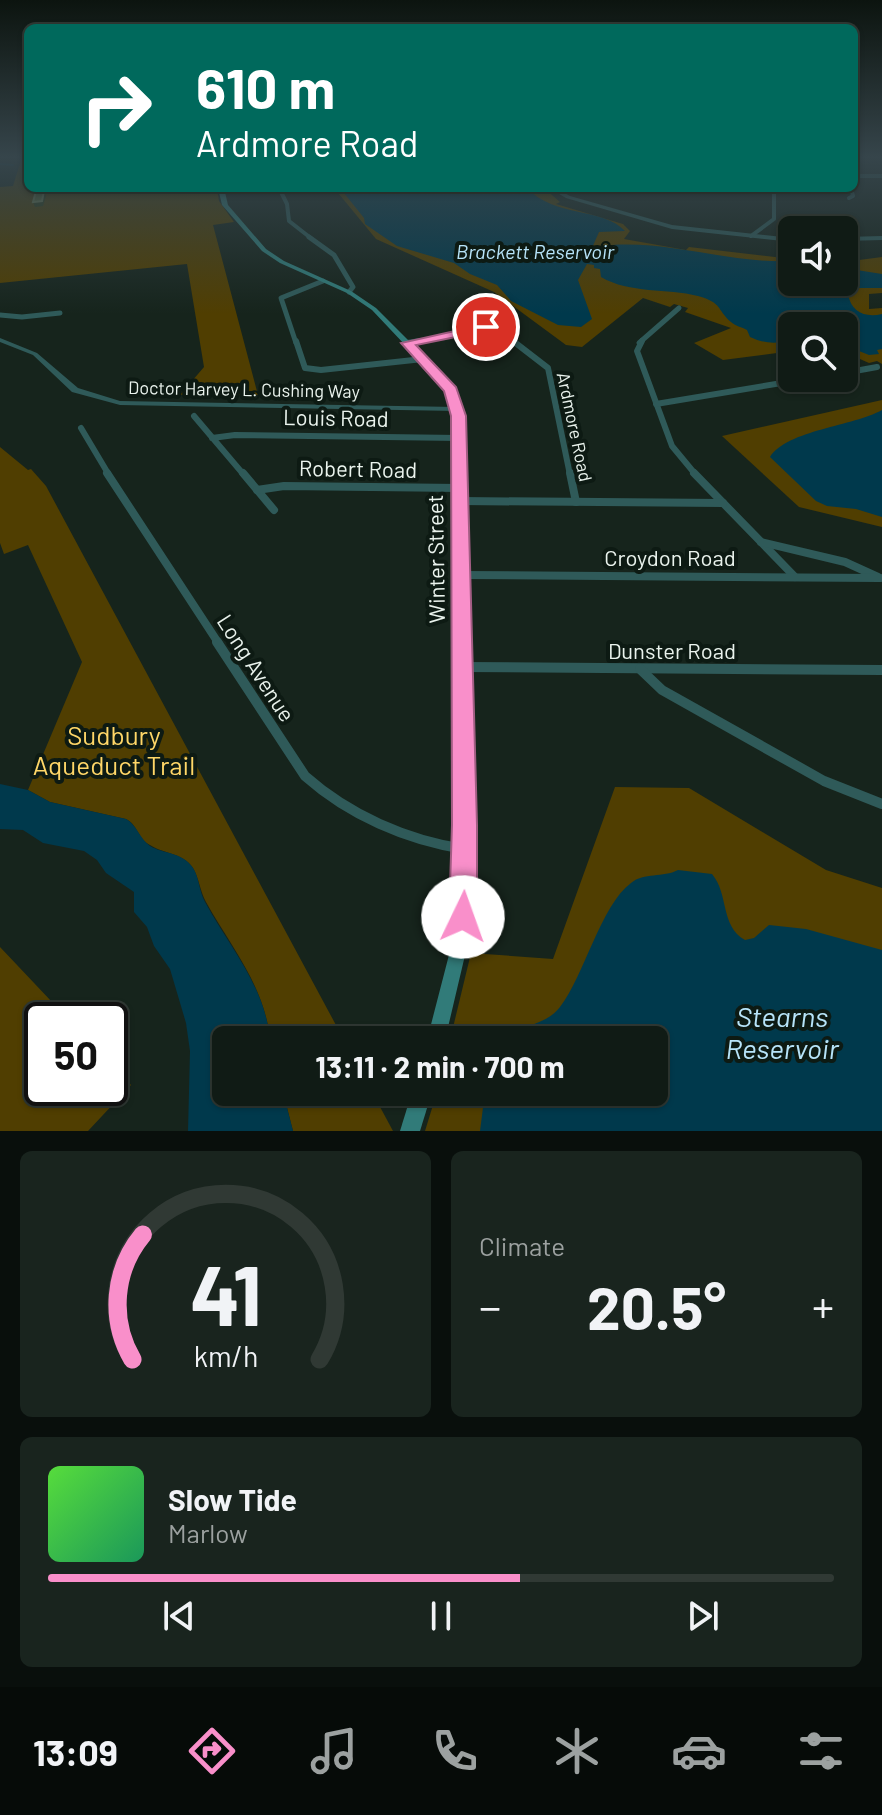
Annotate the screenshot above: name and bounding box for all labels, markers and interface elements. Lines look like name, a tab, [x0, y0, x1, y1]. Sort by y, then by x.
text: 610 m	[196, 53, 335, 120]
icon: right	[64, 56, 168, 160]
text: Ardmore Road	[196, 121, 418, 164]
map controls	[778, 216, 858, 392]
button: sound	[778, 216, 858, 296]
water label: Brackett Reservoir	[456, 239, 615, 263]
pin	[452, 293, 520, 361]
icon: arrive	[464, 305, 508, 349]
button: search	[778, 312, 858, 392]
street label: Ardmore Road	[553, 370, 597, 483]
street label: Doctor Harvey L. Cushing Way	[128, 376, 360, 402]
street label: Louis Road	[283, 403, 389, 431]
street label: Robert Road	[299, 454, 417, 482]
street label: Winter Street	[421, 494, 449, 624]
street label: Croydon Road	[604, 544, 736, 570]
street label: Long Avenue	[213, 609, 301, 726]
street label: Dunster Road	[608, 637, 736, 663]
park label: Sudbury Aqueduct Trail	[33, 719, 195, 780]
position arrow	[421, 875, 505, 959]
water label: Stearns Reservoir	[725, 999, 840, 1065]
speed limit sign: 50	[24, 1002, 128, 1106]
text: 13:11 · 2 min · 700 m	[315, 1048, 565, 1084]
text: Climate	[479, 1230, 565, 1261]
text: 41	[190, 1243, 261, 1343]
text: 20.5°	[587, 1270, 726, 1342]
text: −	[479, 1279, 501, 1332]
text: +	[812, 1279, 834, 1332]
text: km/h	[193, 1338, 258, 1373]
text: Slow Tide	[168, 1481, 297, 1517]
text: Marlow	[168, 1517, 248, 1548]
icon: previous	[157, 1594, 201, 1638]
icon: pause	[419, 1594, 463, 1638]
icon: next	[681, 1594, 725, 1638]
icon: directions	[184, 1723, 240, 1779]
icon: music	[306, 1723, 362, 1779]
icon: phone	[427, 1723, 483, 1779]
icon: climate	[549, 1723, 605, 1779]
icon: car	[671, 1723, 727, 1779]
icon: filters	[793, 1723, 849, 1779]
text: 13:09	[33, 1730, 118, 1773]

